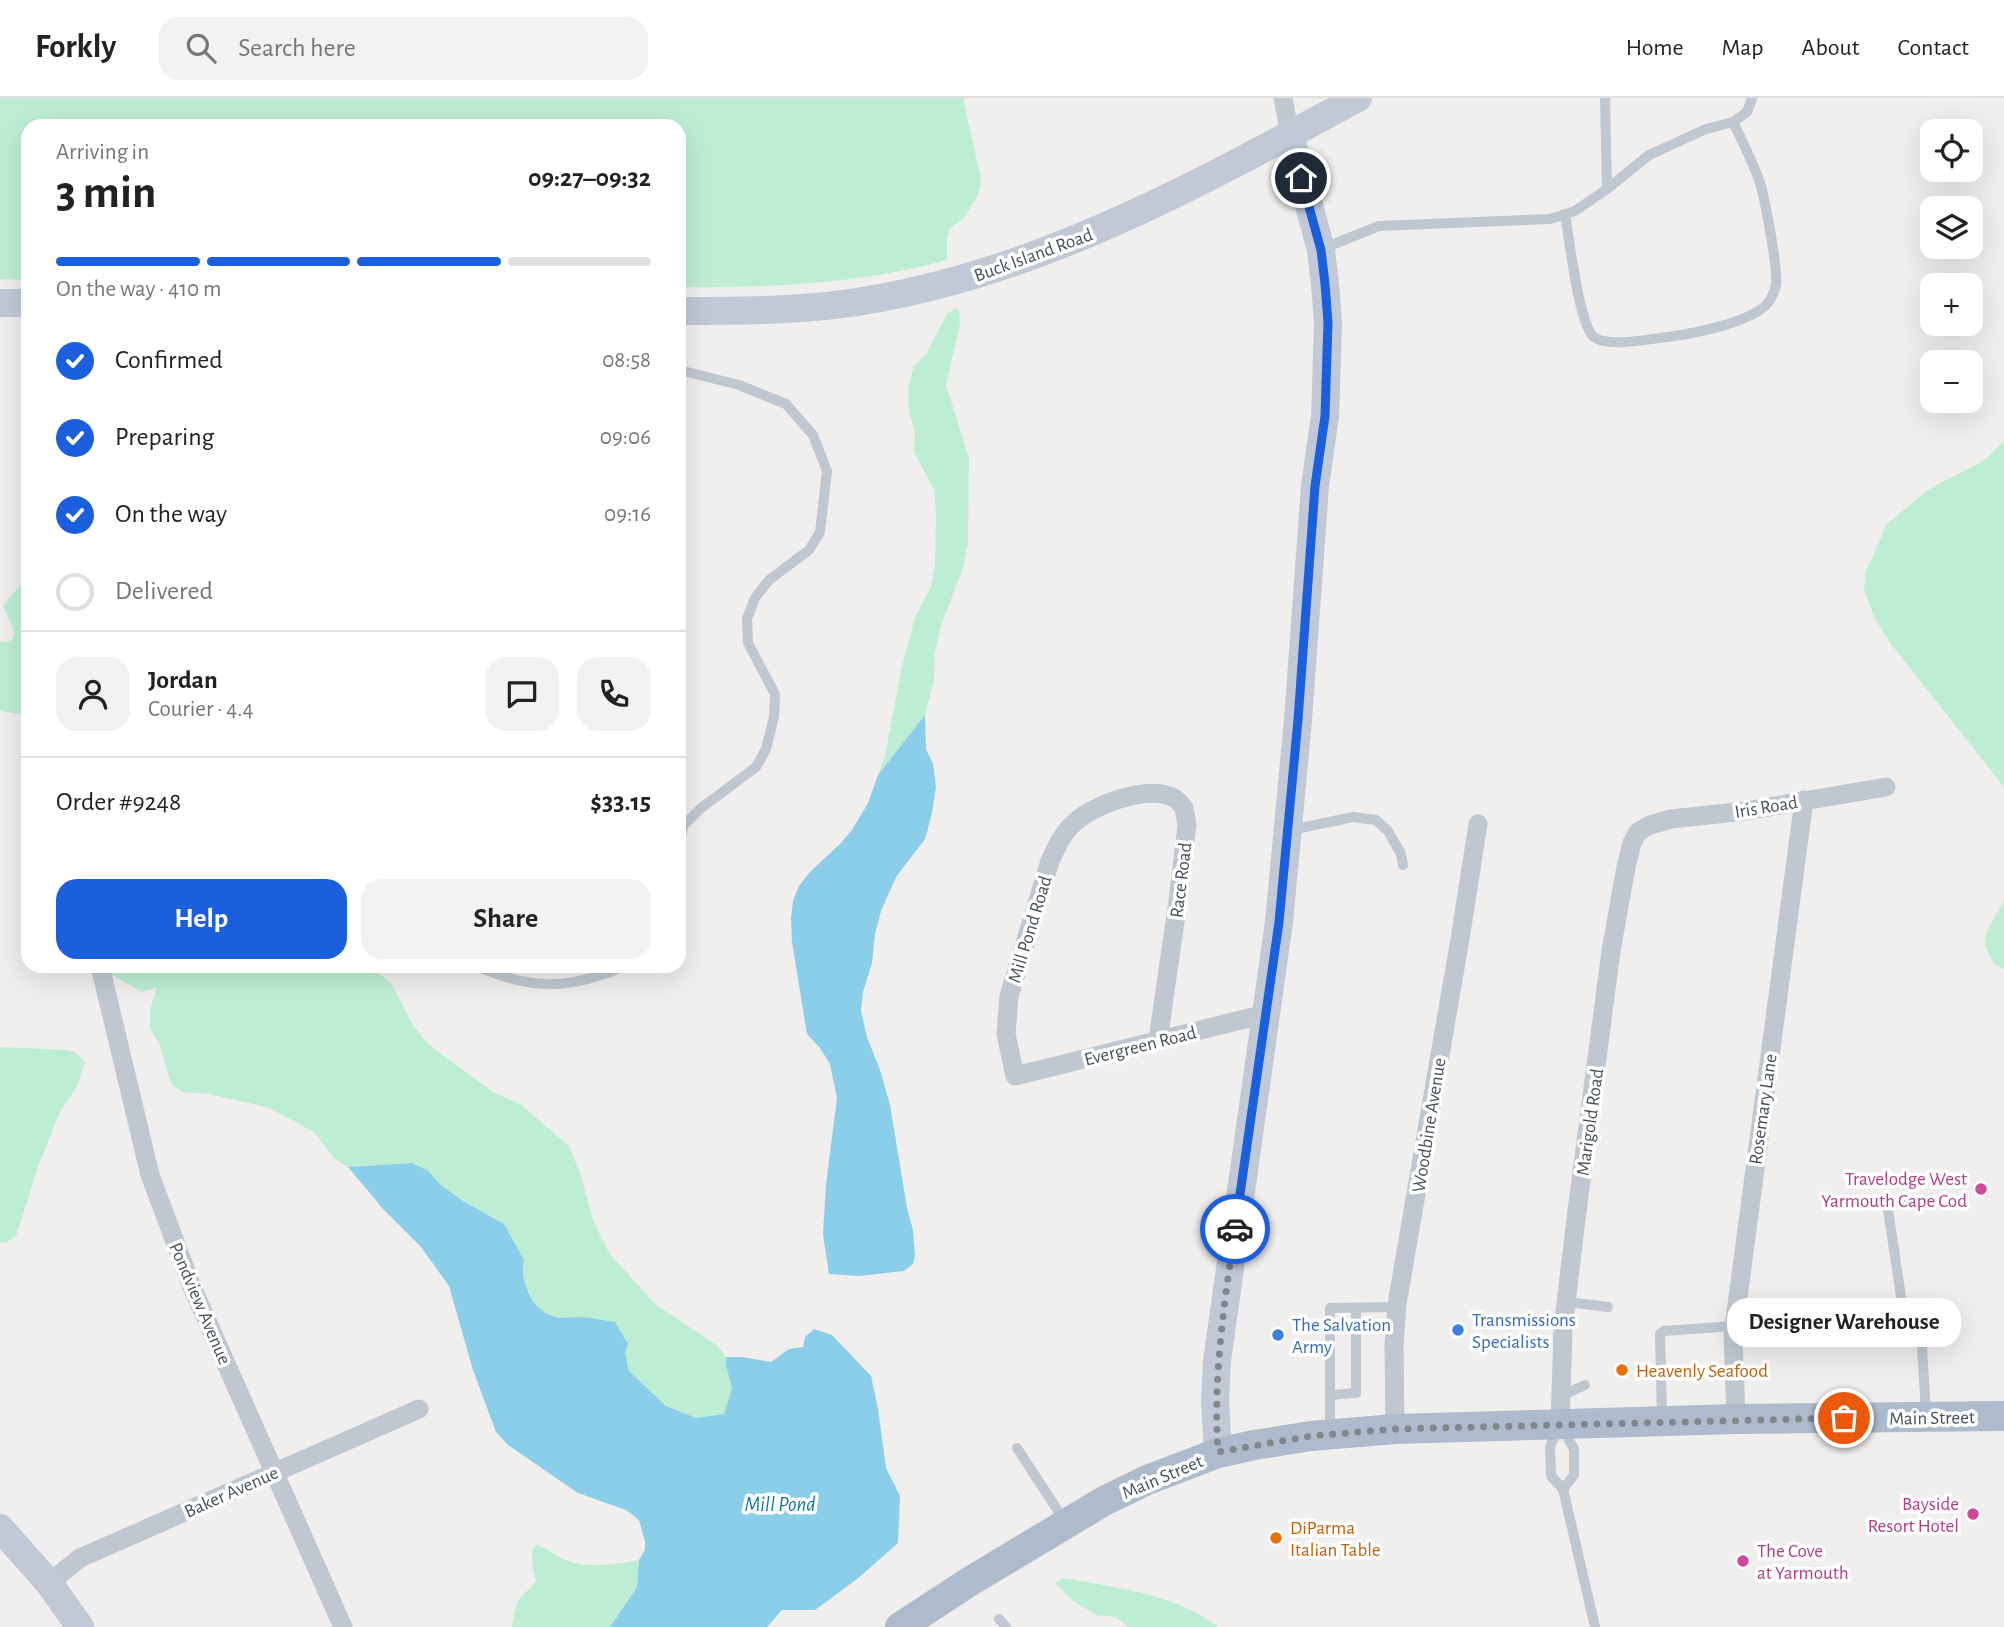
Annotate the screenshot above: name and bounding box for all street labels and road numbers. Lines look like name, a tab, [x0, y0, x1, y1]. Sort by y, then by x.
street label: Buck Island Road	[972, 225, 1095, 286]
street label: Iris Road	[1733, 793, 1799, 822]
street label: Race Road	[1167, 841, 1196, 919]
street label: Mill Pond Road	[1005, 873, 1056, 985]
street label: Evergreen Road	[1082, 1023, 1199, 1070]
street label: Rosemary Lane	[1746, 1053, 1781, 1166]
street label: Woodbine Avenue	[1409, 1057, 1450, 1194]
street label: Marigold Road	[1574, 1067, 1607, 1177]
street label: Pondview Avenue	[165, 1240, 234, 1367]
street label: Main Street	[1889, 1408, 1975, 1429]
street label: Main Street	[1119, 1452, 1206, 1503]
street label: Baker Avenue	[182, 1463, 282, 1522]

